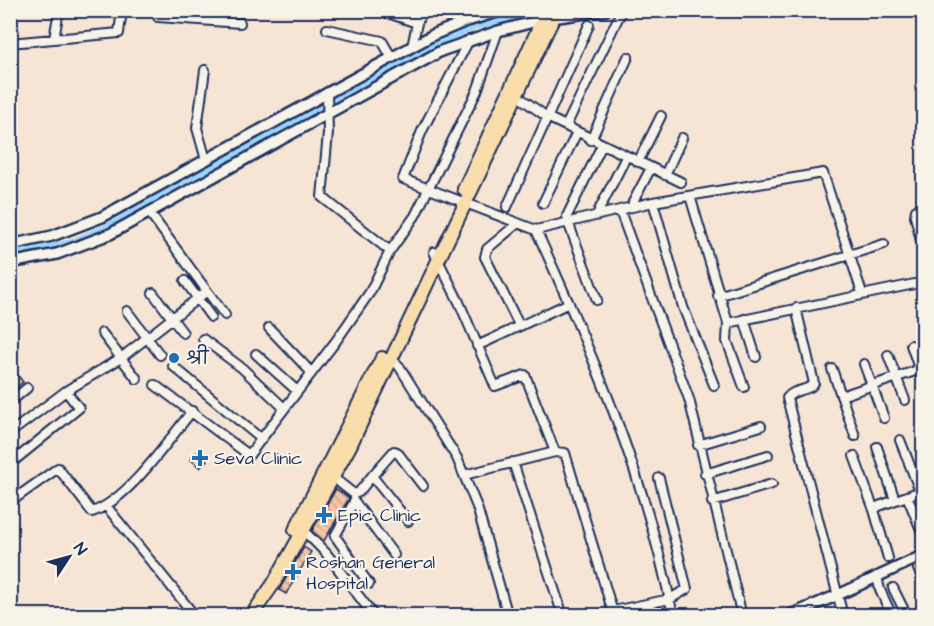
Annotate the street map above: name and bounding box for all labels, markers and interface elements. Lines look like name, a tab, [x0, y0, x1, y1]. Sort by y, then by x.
place label: श्री	[186, 344, 209, 371]
marker: श्री	[167, 351, 181, 365]
place label: Seva Clinic	[214, 446, 302, 471]
marker: Seva Clinic	[191, 449, 209, 467]
place label: Epic Clinic	[338, 503, 421, 528]
marker: Epic Clinic	[315, 506, 333, 524]
north arrow	[39, 527, 99, 587]
text: N	[68, 538, 92, 559]
place label: Roshan General Hospital	[306, 550, 435, 596]
marker: Roshan General Hospital	[284, 563, 302, 581]

